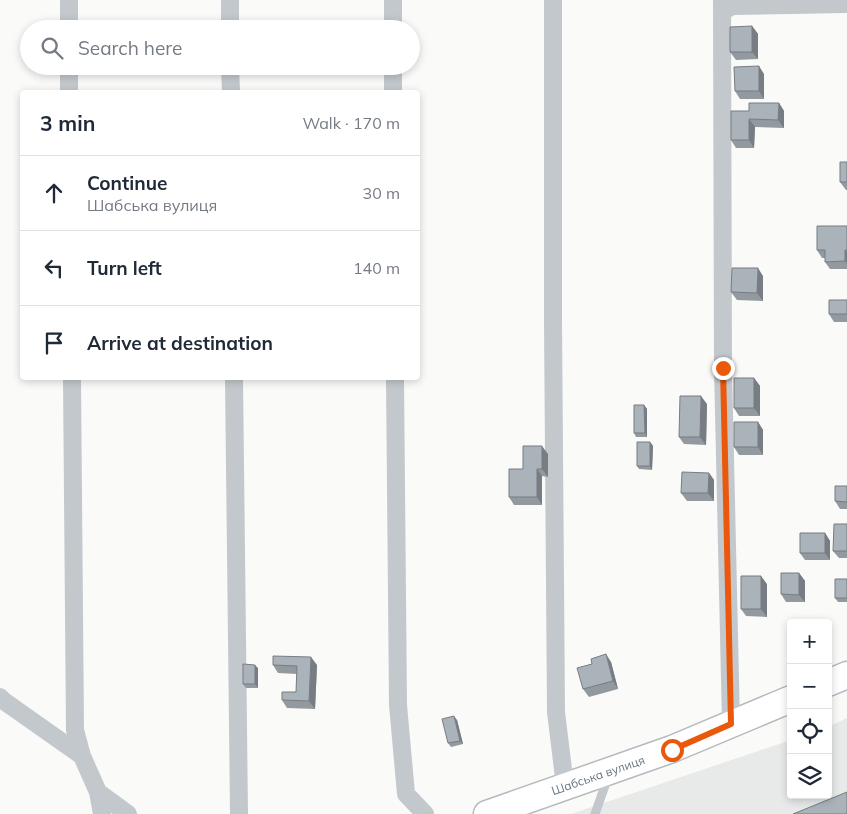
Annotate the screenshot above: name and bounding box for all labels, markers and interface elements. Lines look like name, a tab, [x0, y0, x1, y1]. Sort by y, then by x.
search box	[20, 20, 420, 75]
icon: search	[38, 34, 66, 62]
text: Search here	[78, 36, 182, 60]
text: 3 min	[40, 110, 95, 136]
text: Walk · 170 m	[302, 113, 400, 133]
text: Continue	[87, 171, 167, 195]
icon: ahead	[40, 179, 68, 207]
text: 30 m	[363, 183, 400, 203]
text: Шабська вулиця	[87, 195, 217, 215]
icon: left	[40, 254, 68, 282]
text: Turn left	[87, 256, 162, 280]
text: 140 m	[353, 258, 400, 278]
icon: arrive	[40, 329, 68, 357]
text: Arrive at destination	[87, 331, 273, 355]
route end	[712, 357, 735, 380]
map controls	[787, 619, 832, 799]
button: +	[787, 619, 832, 664]
button: −	[787, 664, 832, 709]
button: locate	[787, 709, 832, 754]
route start	[661, 739, 684, 762]
street label: Шабська вулиця	[549, 752, 647, 798]
button: layers	[787, 754, 832, 799]

